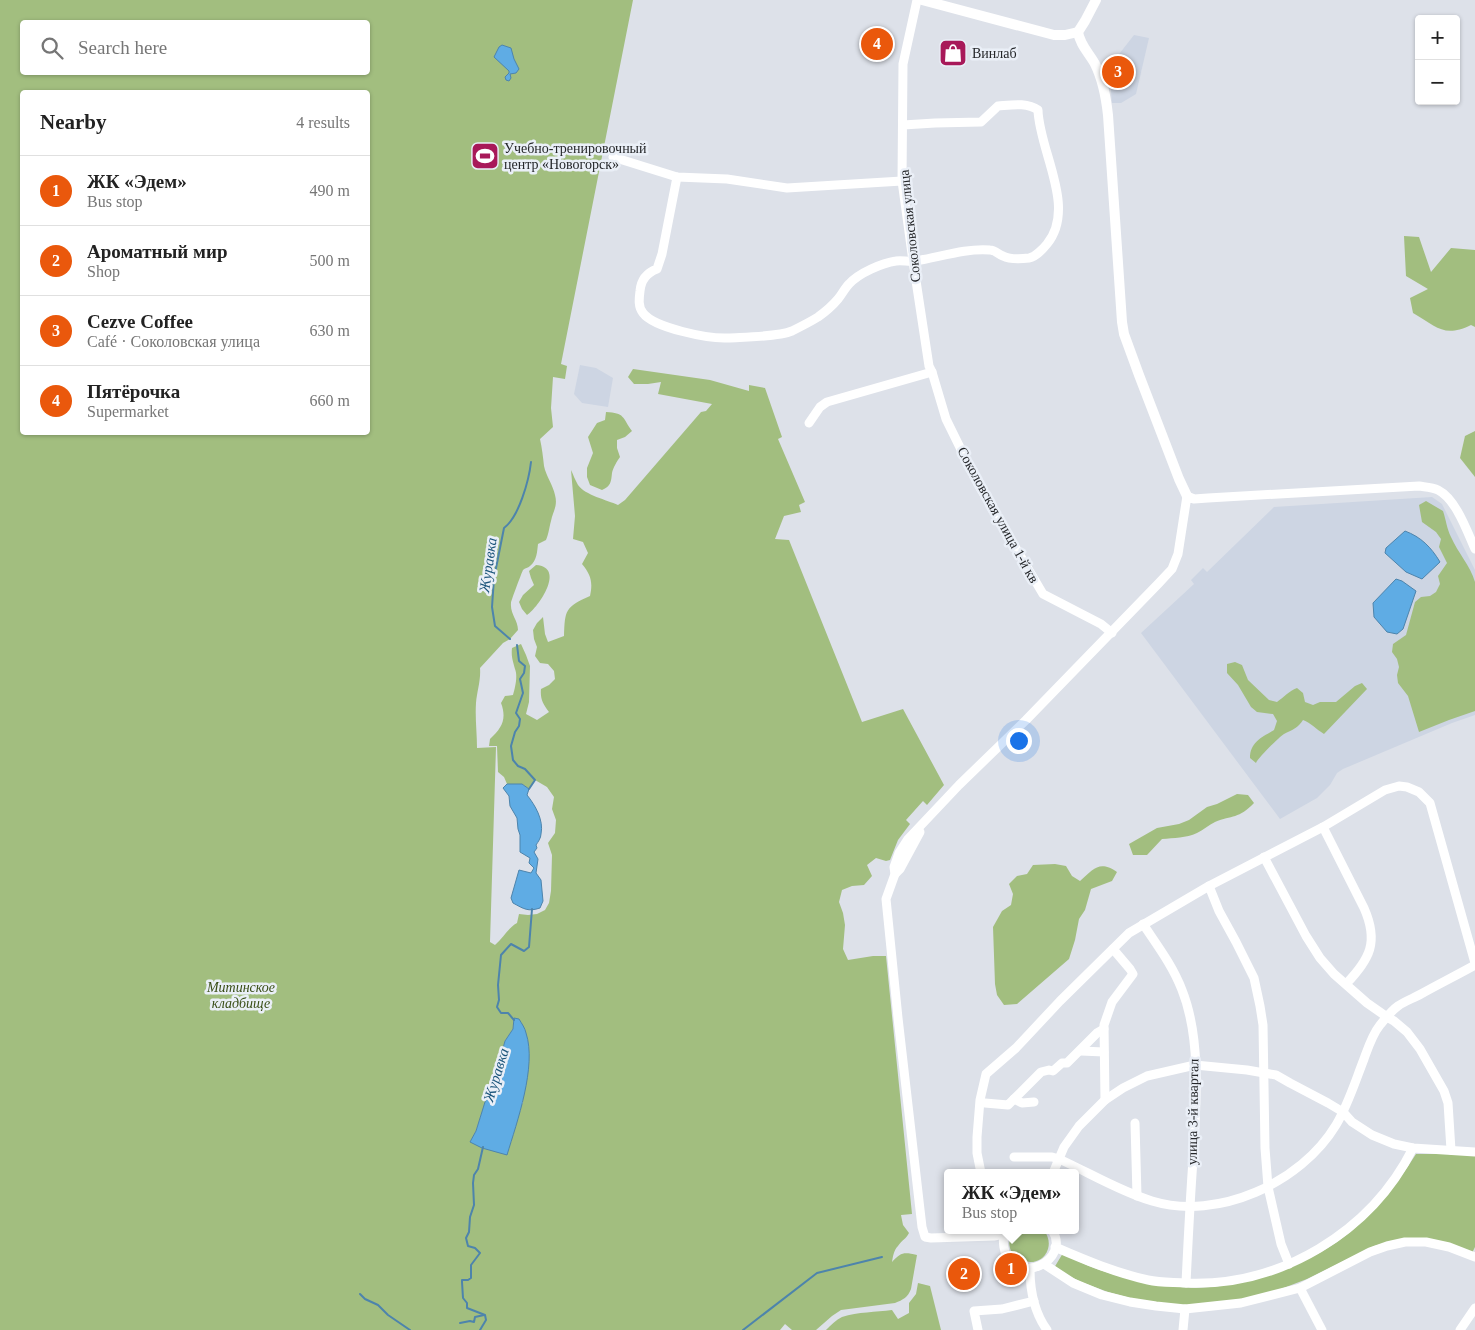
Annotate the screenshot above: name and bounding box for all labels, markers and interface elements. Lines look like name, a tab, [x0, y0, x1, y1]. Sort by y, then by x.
map controls	[1415, 15, 1460, 105]
button: +	[1415, 15, 1460, 60]
search box	[20, 20, 370, 75]
pin: 4	[861, 25, 893, 63]
icon: search	[38, 34, 66, 62]
text: Search here	[78, 37, 167, 58]
shop icon: Винлаб	[938, 38, 968, 68]
place label: Винлаб	[972, 46, 1017, 61]
pin: 3	[1102, 53, 1134, 91]
button: −	[1415, 60, 1460, 105]
text: Nearby	[40, 110, 107, 134]
text: 4 results	[296, 114, 350, 131]
sports icon: Учебно-тренировочный центр «Новогорск»	[470, 141, 500, 171]
place label: Учебно-тренировочный центр «Новогорск»	[504, 141, 647, 172]
street label: Соколовская улица	[897, 168, 923, 283]
text: ЖК «Эдем»	[87, 171, 187, 192]
text: 1	[52, 182, 60, 199]
text: 490 m	[310, 182, 350, 199]
text: Bus stop	[87, 193, 143, 210]
text: Ароматный мир	[87, 241, 228, 262]
text: 2	[52, 252, 60, 269]
text: 500 m	[310, 252, 350, 269]
text: Shop	[87, 263, 120, 280]
text: Cezve Coffee	[87, 311, 193, 332]
text: 3	[52, 322, 60, 339]
text: 630 m	[310, 322, 350, 339]
text: Café · Соколовская улица	[87, 333, 260, 350]
text: Пятёрочка	[87, 381, 180, 402]
text: 4	[52, 392, 60, 409]
text: 660 m	[310, 392, 350, 409]
text: Supermarket	[87, 403, 169, 420]
street label: Соколовская улица 1-й кв	[954, 445, 1042, 586]
water label: Журавка	[476, 536, 500, 595]
your location	[1006, 728, 1032, 754]
park label: Митинское кладбище	[206, 980, 275, 1011]
water label: Журавка	[480, 1046, 512, 1105]
street label: улица 3-й квартал	[1185, 1059, 1201, 1165]
popup	[944, 1169, 1079, 1234]
text: ЖК «Эдем»	[962, 1182, 1061, 1203]
text: Bus stop	[962, 1204, 1017, 1221]
pin: 1	[995, 1250, 1027, 1288]
pin: 2	[948, 1255, 980, 1293]

